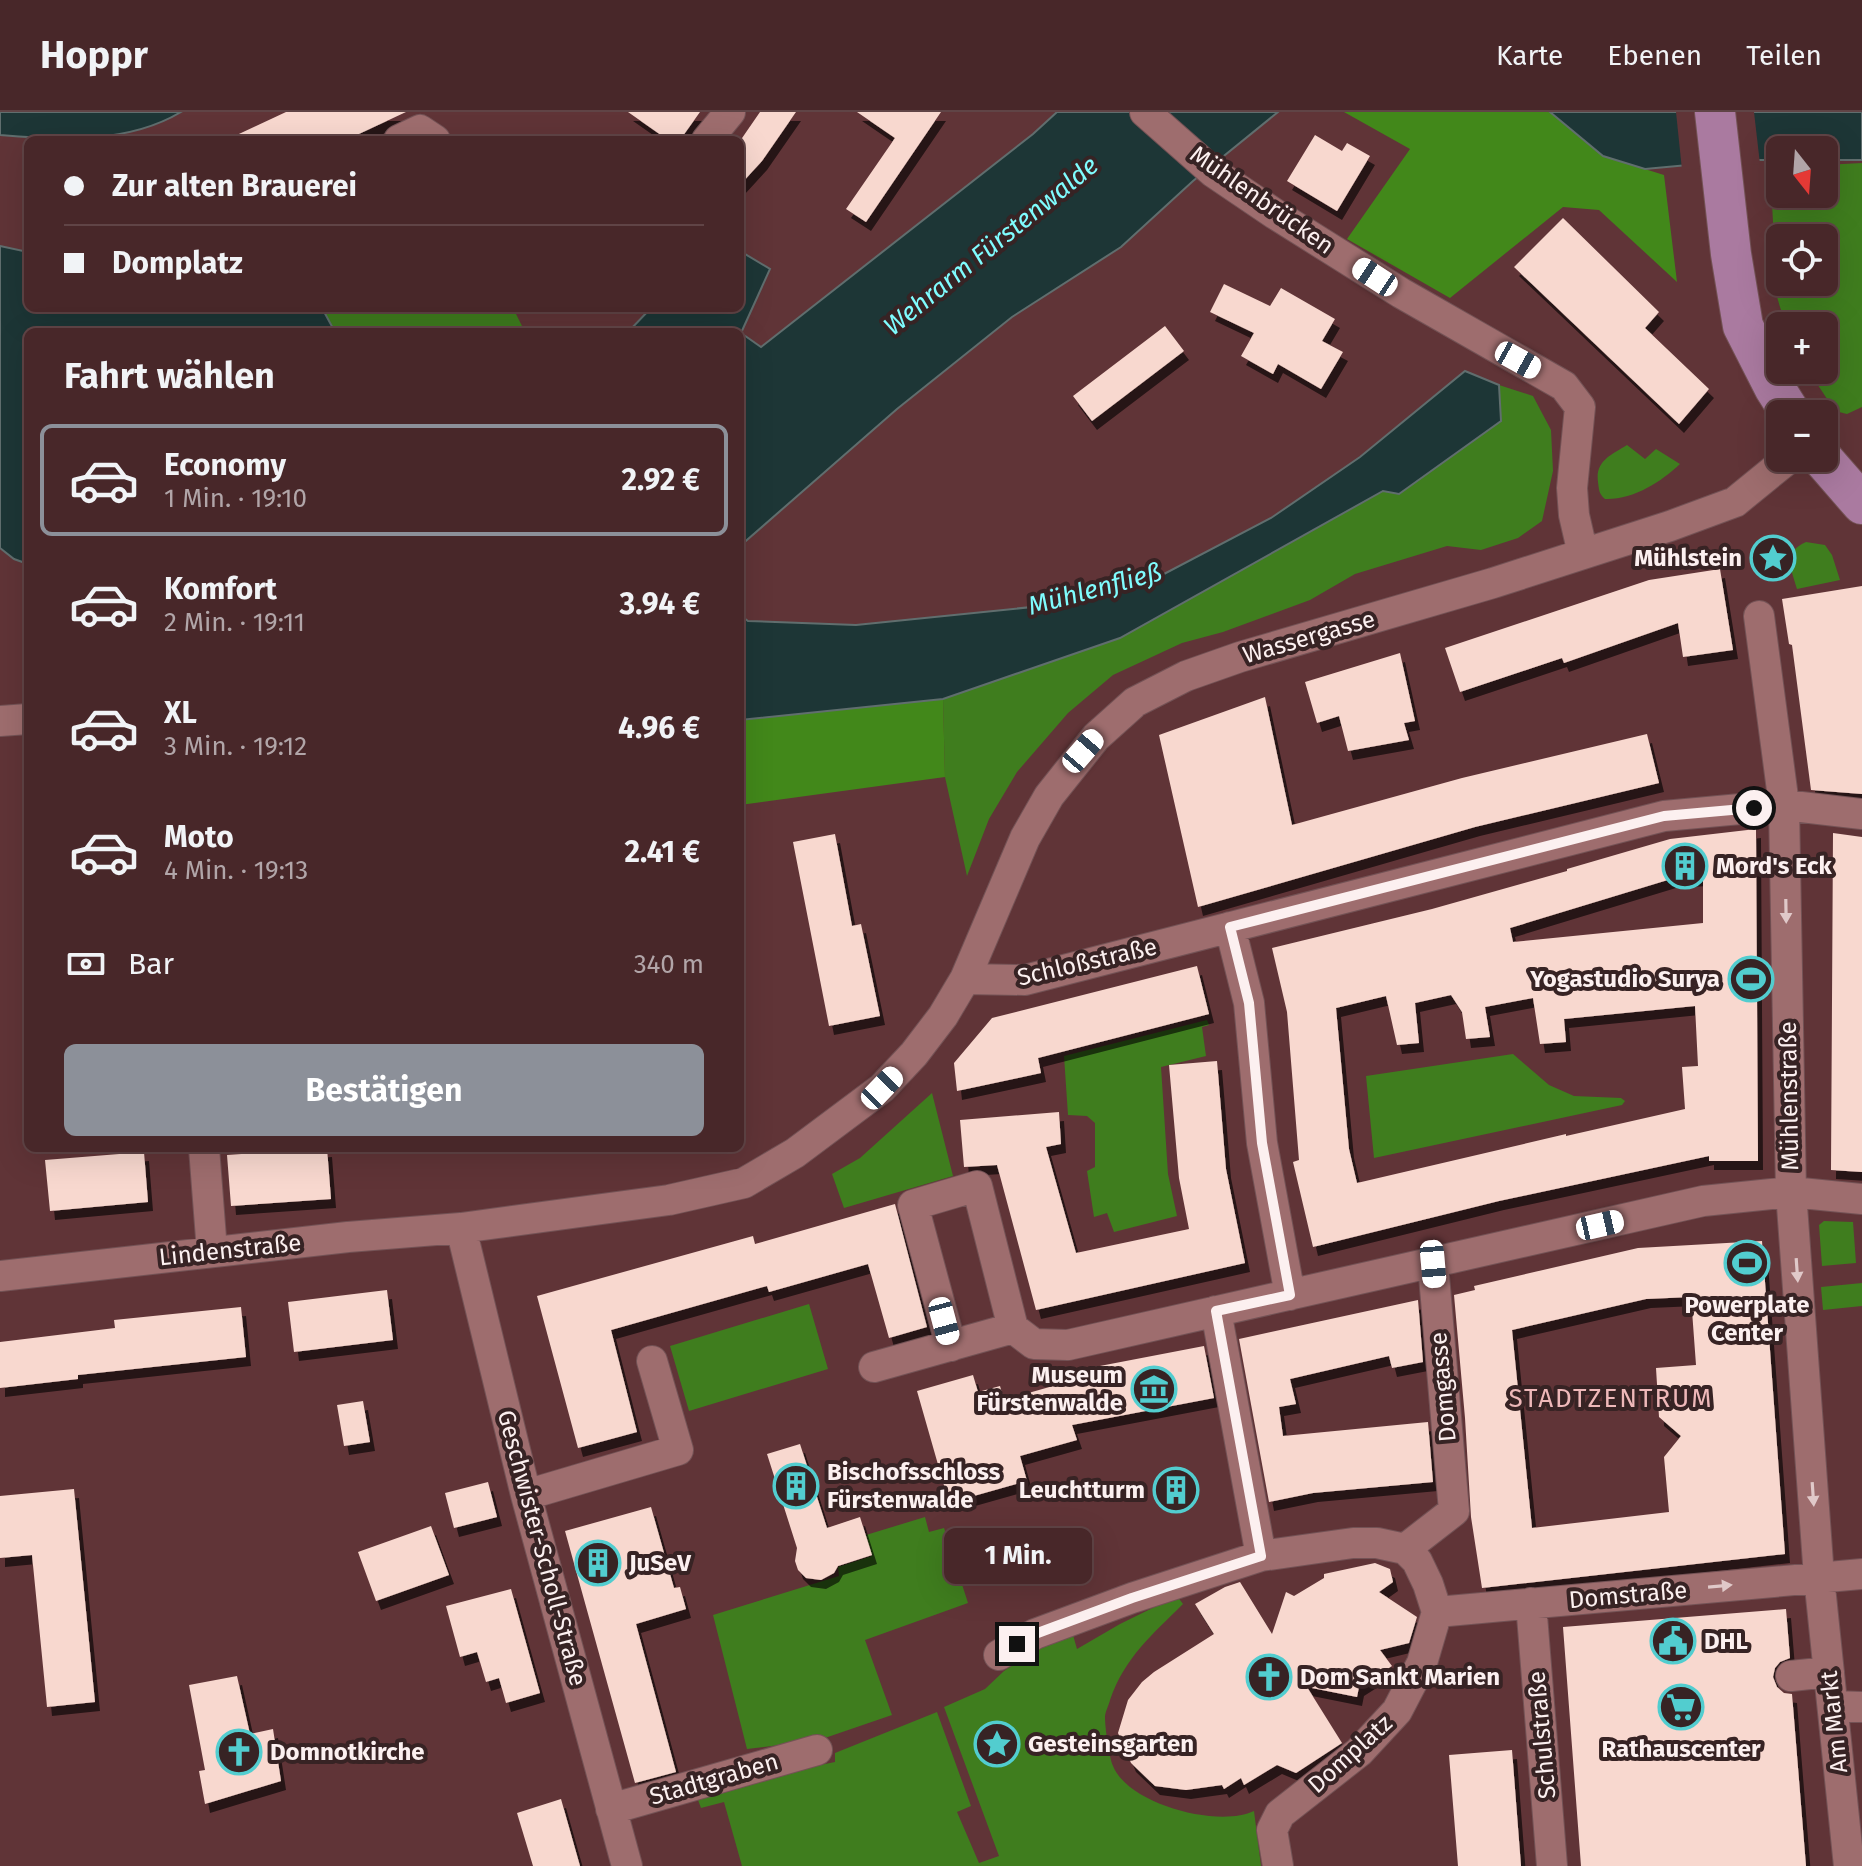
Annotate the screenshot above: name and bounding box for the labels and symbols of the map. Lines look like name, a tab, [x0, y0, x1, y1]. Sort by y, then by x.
north arrow	[1766, 136, 1838, 208]
street label: Mühlenbrücken	[1185, 140, 1339, 260]
water label: Wehrarm Fürstenwalde	[878, 150, 1104, 342]
car	[1348, 254, 1402, 300]
car	[1491, 338, 1545, 382]
place icon: Mühlstein	[1749, 534, 1797, 582]
place label: Mühlstein	[1634, 544, 1742, 572]
water label: Mühlenfließ	[1025, 556, 1165, 622]
street label: Wassergasse	[1240, 605, 1378, 669]
car	[1058, 725, 1108, 777]
route start	[1736, 790, 1772, 826]
building icon: Mord's Eck	[1661, 842, 1709, 890]
place label: Mord's Eck	[1716, 852, 1833, 880]
one-way arrow	[1780, 899, 1792, 924]
street label: Schloßstraße	[1014, 932, 1160, 992]
sports icon: Yogastudio Surya	[1727, 955, 1775, 1003]
place label: Yogastudio Surya	[1529, 965, 1720, 993]
street label: Mühlenstraße	[1774, 1021, 1804, 1171]
car	[857, 1062, 907, 1114]
car	[1574, 1208, 1626, 1242]
street label: Lindenstraße	[157, 1229, 303, 1271]
car	[1419, 1239, 1447, 1289]
sports icon: Powerplate Center	[1723, 1239, 1771, 1287]
one-way arrow	[1791, 1258, 1804, 1283]
place label: Powerplate Center	[1684, 1291, 1810, 1347]
car	[926, 1295, 962, 1347]
street label: Domgasse	[1424, 1331, 1462, 1443]
place label: Museum Fürstenwalde	[976, 1361, 1123, 1417]
museum icon: Museum Fürstenwalde	[1130, 1365, 1178, 1413]
district label: STADTZENTRUM	[1508, 1383, 1714, 1414]
street label: Geschwister-Scholl-Straße	[492, 1407, 592, 1689]
place label: Bischofsschloss Fürstenwalde	[827, 1458, 1001, 1514]
building icon: Bischofsschloss Fürstenwalde	[772, 1462, 820, 1510]
building icon: Leuchtturm	[1152, 1466, 1200, 1514]
place label: Leuchtturm	[1019, 1476, 1145, 1504]
one-way arrow	[1807, 1482, 1820, 1507]
callout: 1 Min.	[943, 1528, 1091, 1584]
building icon: JuSeV	[574, 1539, 622, 1587]
place label: JuSeV	[628, 1549, 692, 1577]
street label: Domstraße	[1568, 1576, 1688, 1614]
one-way arrow	[1708, 1580, 1733, 1593]
public building icon: DHL	[1649, 1617, 1697, 1665]
route end	[999, 1626, 1035, 1662]
place label: DHL	[1704, 1627, 1748, 1655]
church icon: Dom Sankt Marien	[1245, 1653, 1293, 1701]
place label: Dom Sankt Marien	[1300, 1663, 1500, 1691]
street label: Am Markt	[1815, 1669, 1853, 1774]
street label: Schulstraße	[1522, 1670, 1562, 1800]
supermarket icon: Rathauscenter	[1657, 1683, 1705, 1731]
street label: Domplatz	[1302, 1709, 1398, 1799]
place icon: Gesteinsgarten	[973, 1720, 1021, 1768]
church icon: Domnotkirche	[215, 1728, 263, 1776]
place label: Gesteinsgarten	[1028, 1730, 1194, 1758]
place label: Rathauscenter	[1601, 1735, 1761, 1763]
place label: Domnotkirche	[270, 1738, 425, 1766]
street label: Stadtgraben	[646, 1747, 782, 1811]

